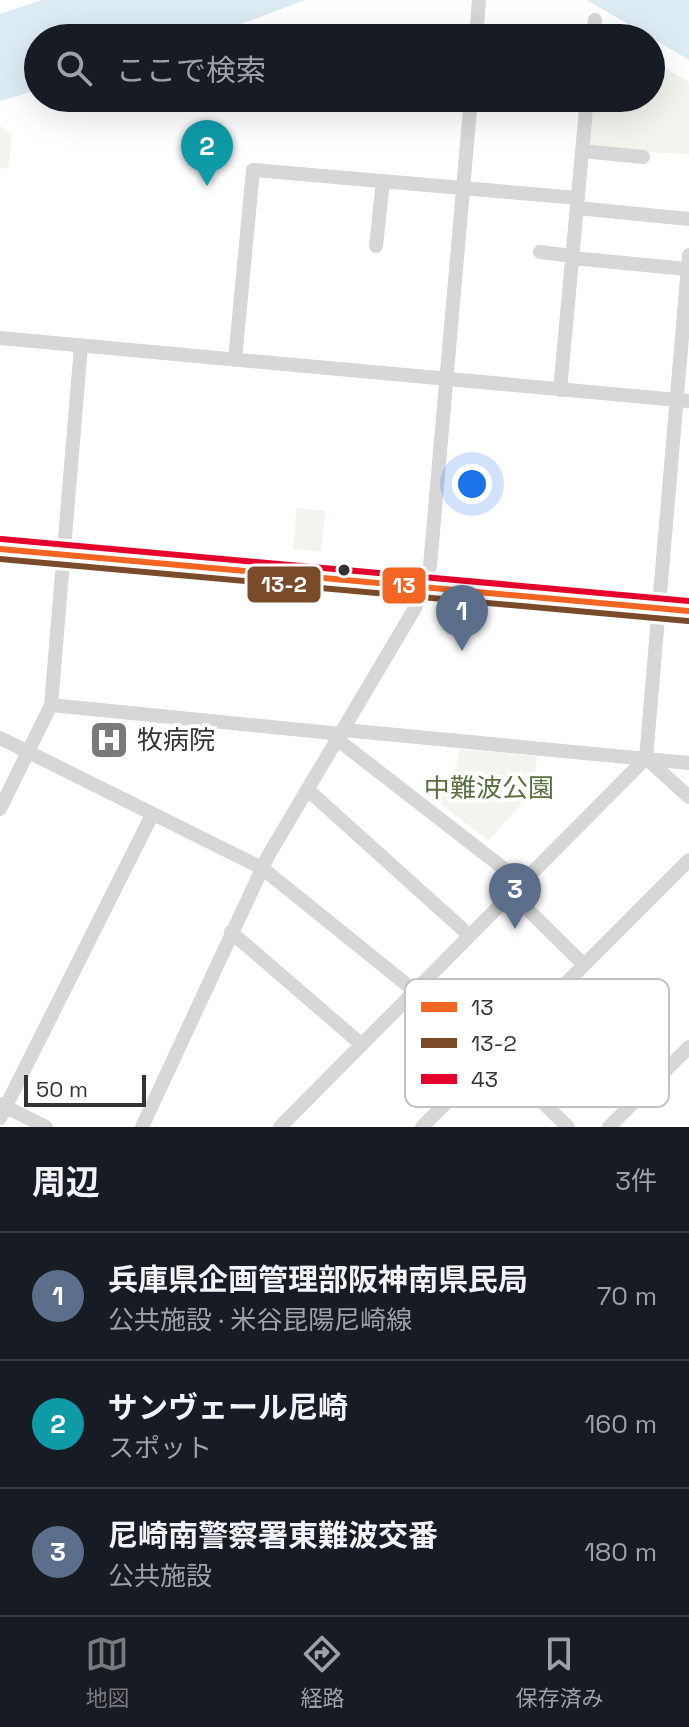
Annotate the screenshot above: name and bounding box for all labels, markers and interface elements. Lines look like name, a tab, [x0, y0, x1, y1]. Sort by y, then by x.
search box	[24, 24, 665, 112]
icon: search	[52, 46, 96, 90]
text: ここで検索	[116, 51, 266, 90]
pin: 2	[181, 120, 233, 186]
your location	[452, 464, 492, 504]
unlabelled marker	[336, 562, 352, 578]
line badge: 13-2	[246, 565, 322, 604]
line badge: 13	[381, 566, 427, 605]
text: 13-2	[261, 570, 307, 598]
text: 13	[392, 571, 416, 599]
pin: 1	[436, 585, 488, 651]
hospital icon: 牧病院	[88, 719, 130, 761]
place label: 牧病院	[137, 723, 215, 757]
park label: 中難波公園	[424, 771, 554, 805]
pin: 3	[489, 863, 541, 929]
legend	[405, 979, 669, 1107]
text: 13	[471, 993, 493, 1021]
text: 13-2	[471, 1029, 517, 1057]
text: 43	[471, 1065, 498, 1093]
scale bar	[24, 1071, 146, 1107]
text: 50 m	[36, 1075, 88, 1103]
text: 周辺	[32, 1161, 100, 1204]
text: 3件	[615, 1164, 657, 1198]
text: 兵庫県企画管理部阪神南県民局	[108, 1260, 528, 1299]
text: 1	[52, 1279, 64, 1313]
text: 70 m	[597, 1279, 657, 1313]
text: 公共施設 · 米谷昆陽尼崎線	[108, 1303, 412, 1337]
text: サンヴェール尼崎	[108, 1388, 348, 1427]
text: 2	[50, 1407, 66, 1441]
text: 160 m	[585, 1407, 657, 1441]
text: スポット	[108, 1431, 212, 1465]
text: 尼崎南警察署東難波交番	[108, 1516, 438, 1555]
text: 3	[50, 1535, 66, 1569]
text: 180 m	[584, 1535, 657, 1569]
text: 公共施設	[108, 1559, 212, 1593]
tab: 地図	[85, 1632, 130, 1712]
tab: 経路	[300, 1632, 345, 1712]
tab: 保存済み	[515, 1632, 604, 1712]

